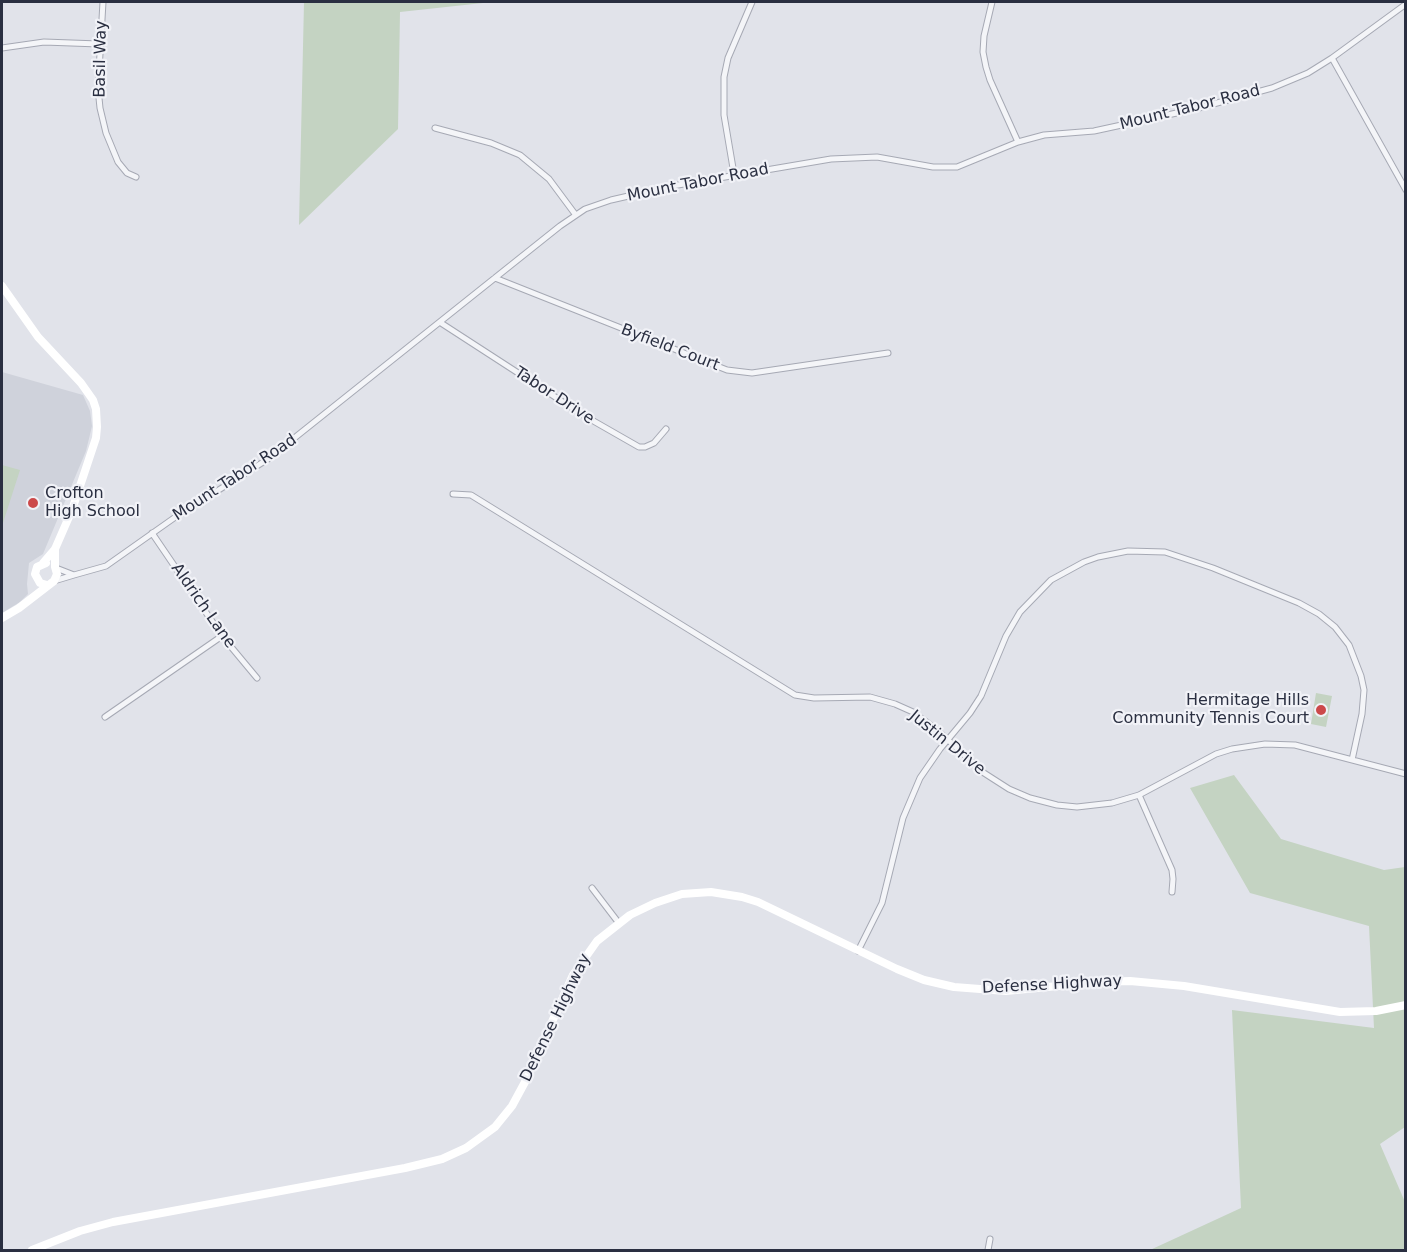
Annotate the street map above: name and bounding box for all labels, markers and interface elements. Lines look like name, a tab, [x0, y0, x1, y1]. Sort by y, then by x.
street label: Basil Way	[91, 20, 111, 98]
street label: Mount Tabor Road	[1118, 81, 1262, 135]
street label: Mount Tabor Road	[626, 160, 770, 206]
street label: Byfield Court	[618, 320, 722, 376]
street label: Tabor Drive	[511, 363, 597, 429]
street label: Mount Tabor Road	[169, 431, 301, 525]
place label: Crofton High School	[45, 484, 140, 522]
marker: Crofton High School	[26, 496, 40, 510]
street label: Aldrich Lane	[167, 560, 239, 652]
place label: Hermitage Hills Community Tennis Court	[1112, 691, 1309, 729]
marker: Hermitage Hills Community Tennis Court	[1314, 703, 1328, 717]
street label: Justin Drive	[905, 707, 989, 779]
street label: Defense Highway	[517, 951, 595, 1085]
street label: Defense Highway	[982, 972, 1122, 998]

